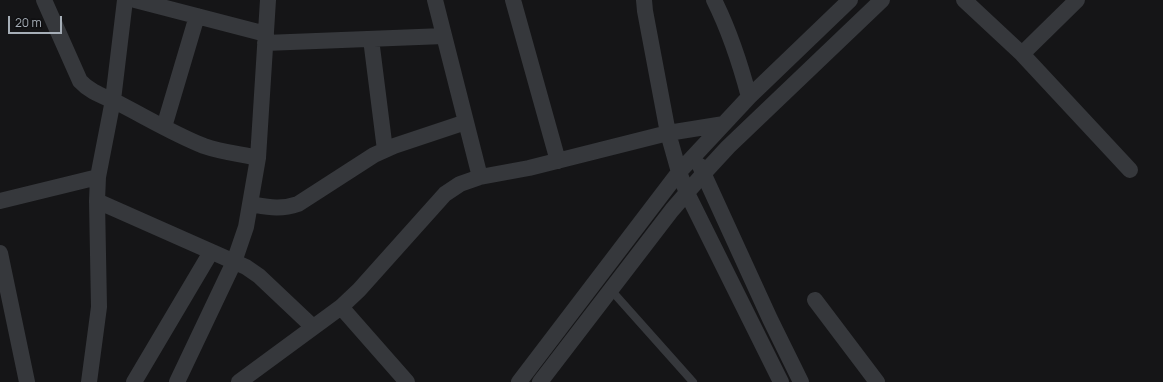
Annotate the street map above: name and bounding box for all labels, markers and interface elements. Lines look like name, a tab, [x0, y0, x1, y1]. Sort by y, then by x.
scale bar	[10, 8, 64, 34]
text: 20 m	[15, 14, 42, 31]

